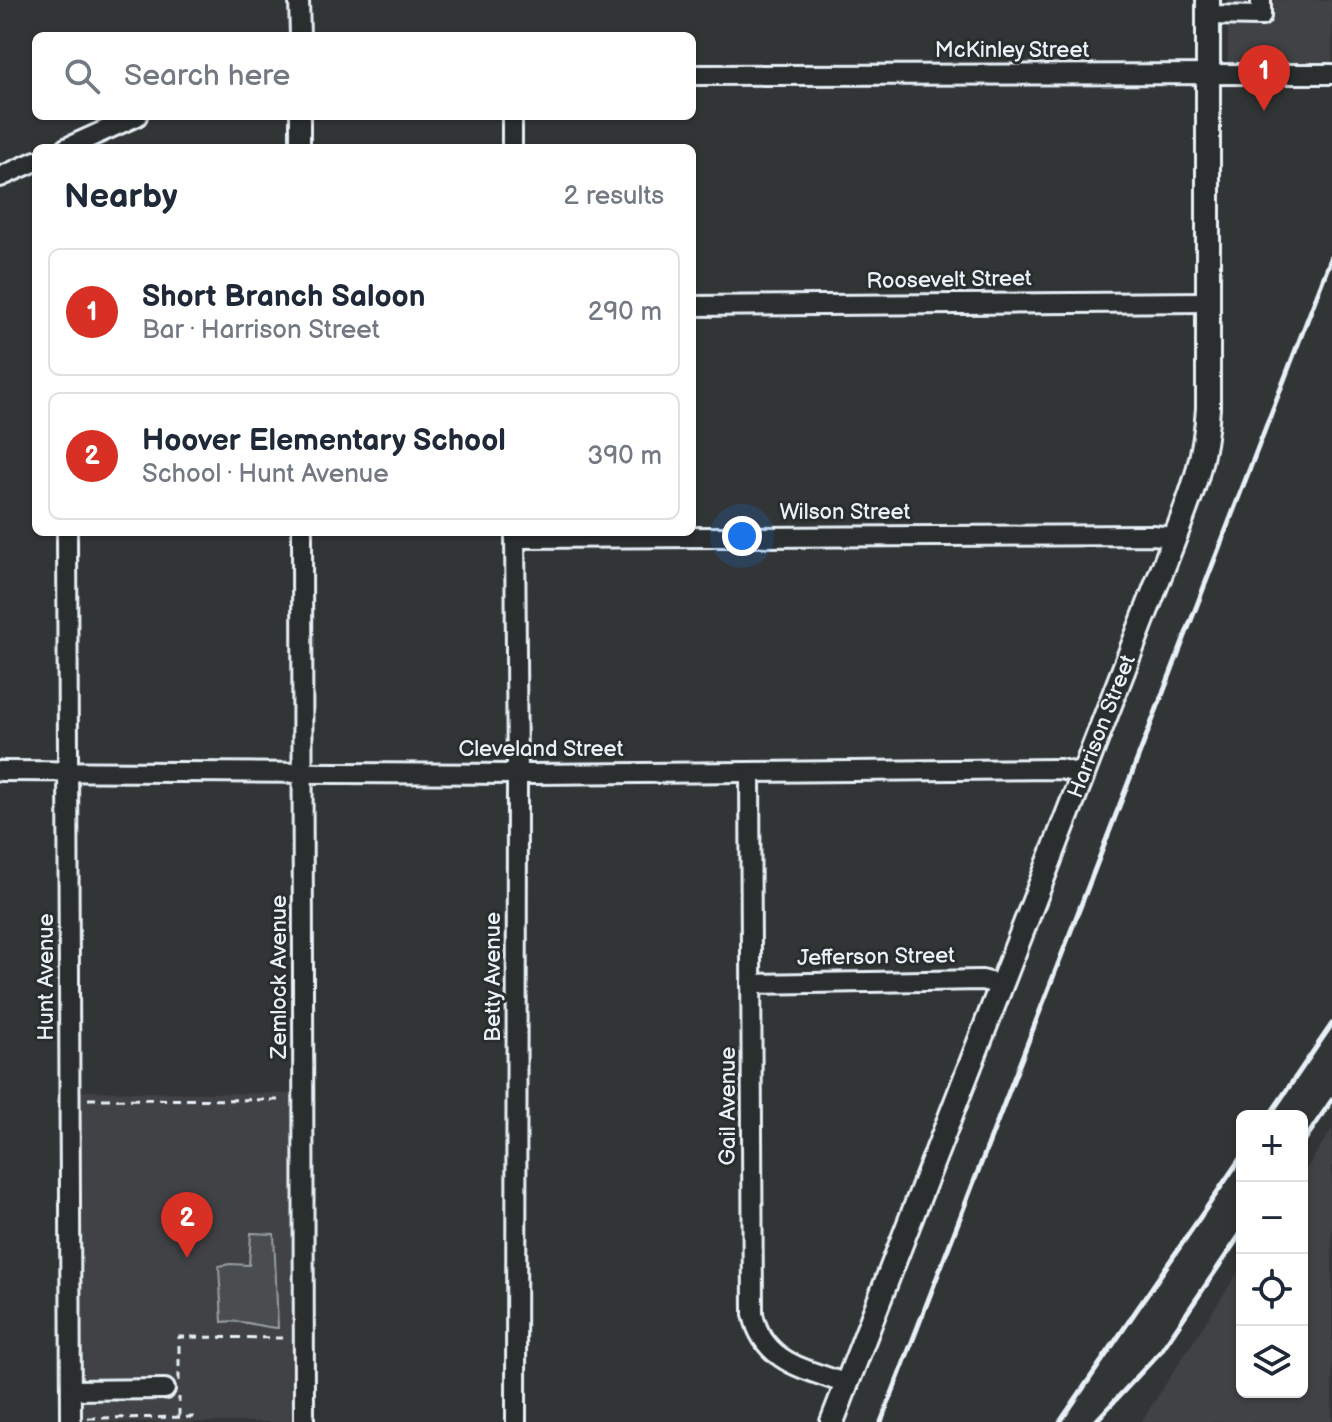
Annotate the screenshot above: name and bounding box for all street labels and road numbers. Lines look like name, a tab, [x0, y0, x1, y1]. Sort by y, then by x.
street label: McKinley Street	[935, 37, 1089, 64]
street label: Roosevelt Street	[866, 265, 1032, 295]
street label: Wilson Street	[780, 499, 911, 526]
street label: Harrison Street	[1062, 651, 1142, 802]
street label: Cleveland Street	[459, 736, 624, 763]
street label: Zemlock Avenue	[266, 895, 293, 1060]
street label: Betty Avenue	[480, 912, 507, 1042]
street label: Hunt Avenue	[33, 913, 60, 1041]
street label: Jefferson Street	[797, 942, 955, 972]
street label: Gail Avenue	[715, 1047, 742, 1165]

